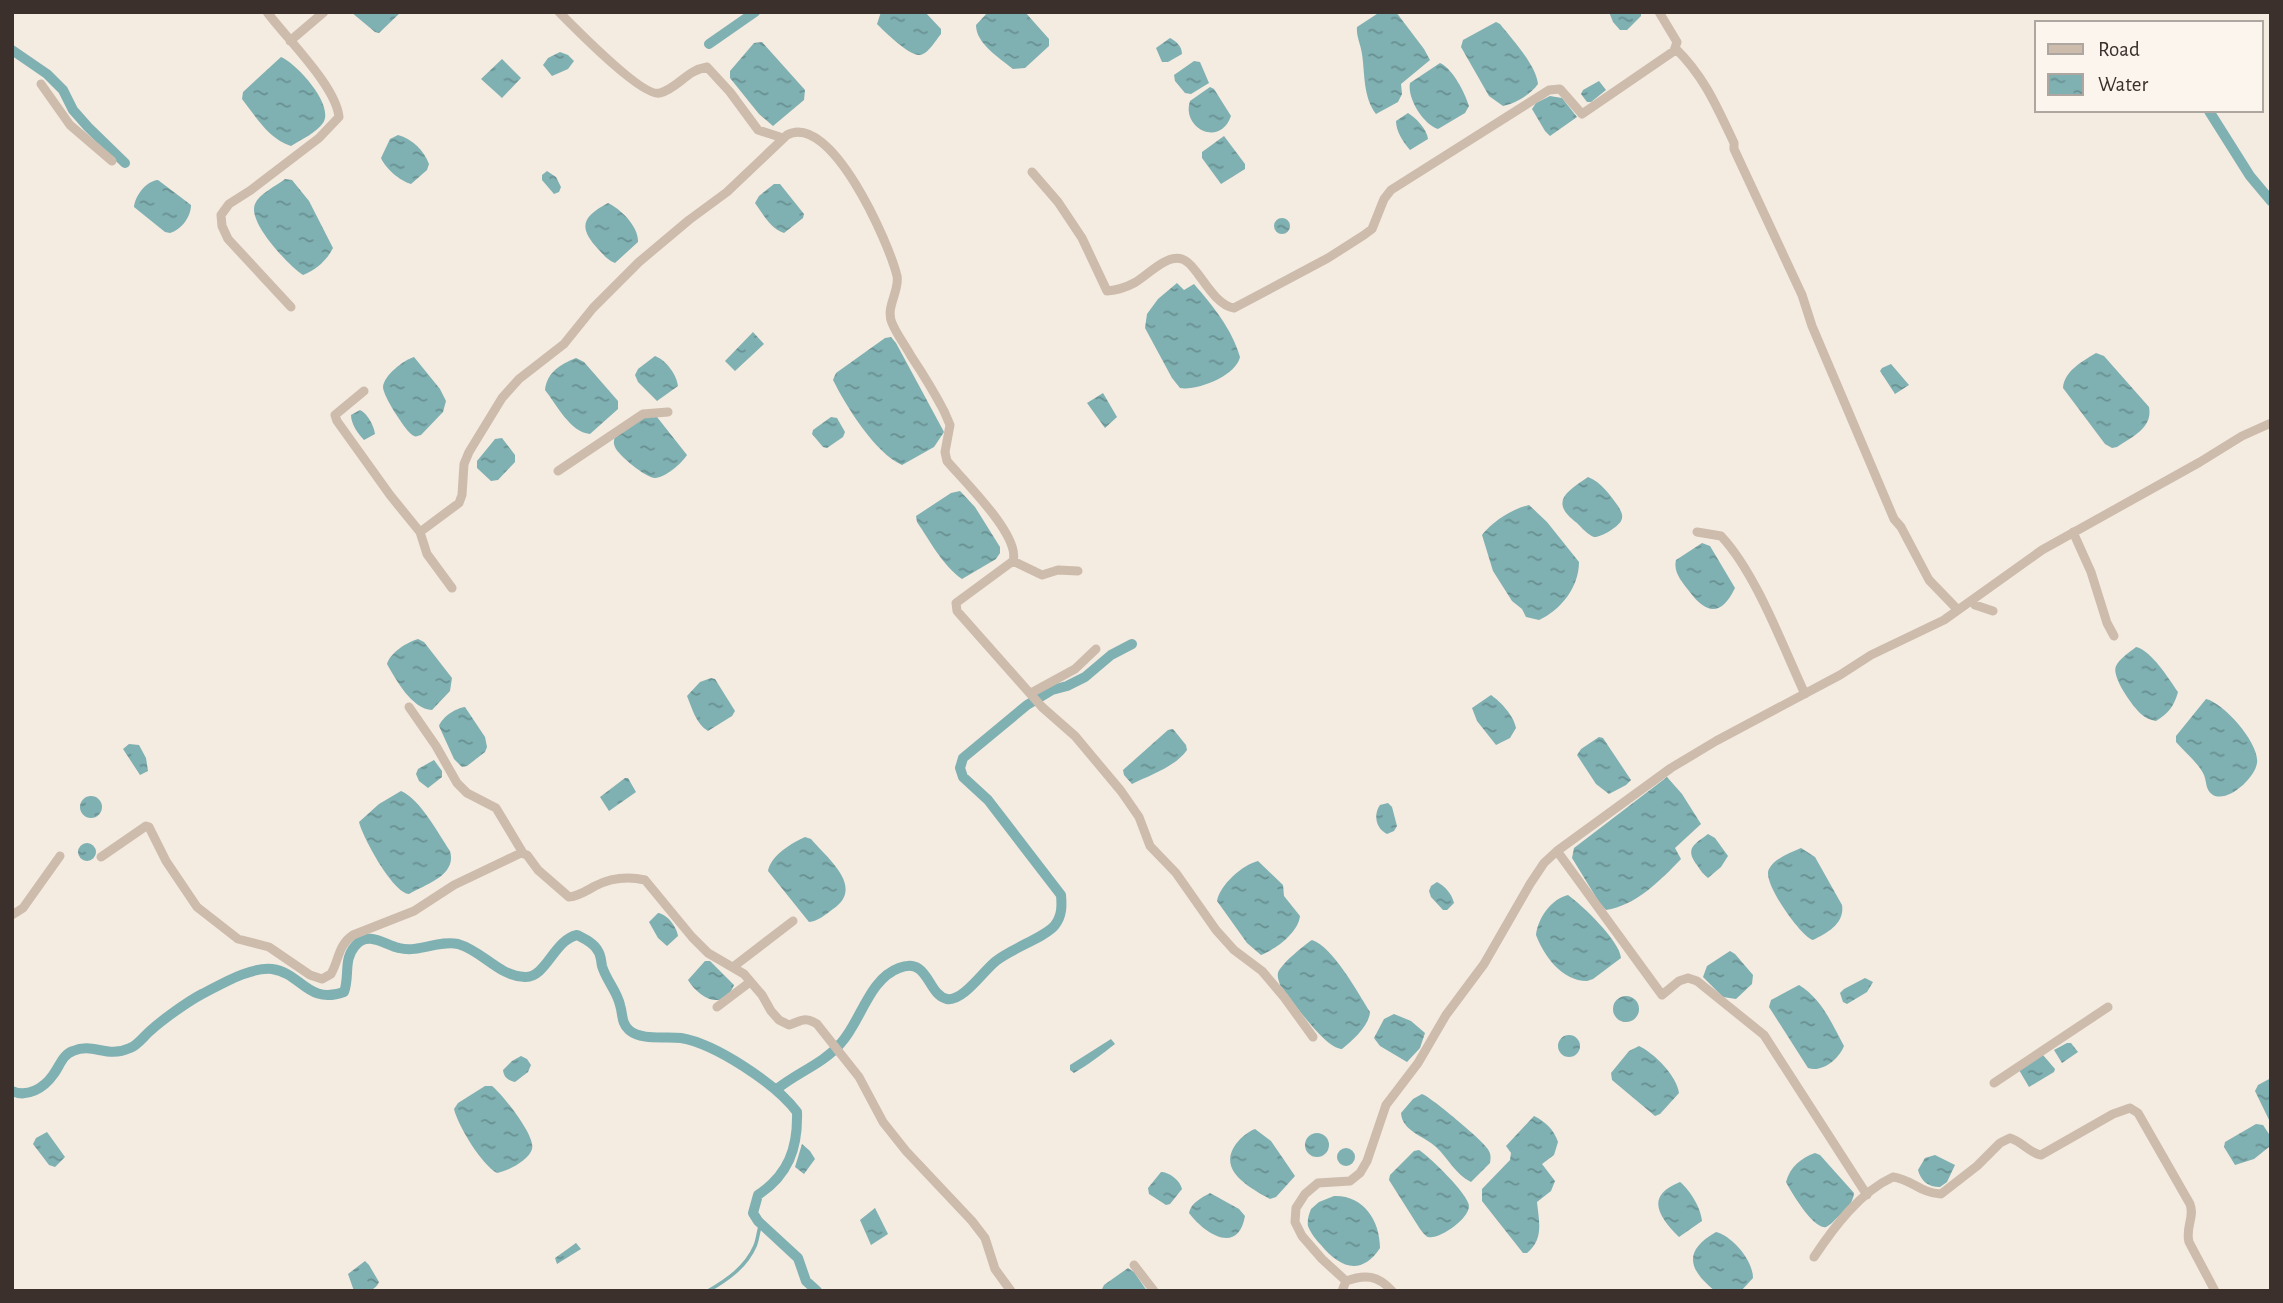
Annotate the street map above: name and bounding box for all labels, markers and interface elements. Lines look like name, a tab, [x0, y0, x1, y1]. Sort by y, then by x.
legend	[2035, 21, 2262, 112]
text: Road	[2098, 39, 2140, 60]
text: Water	[2098, 74, 2148, 95]

